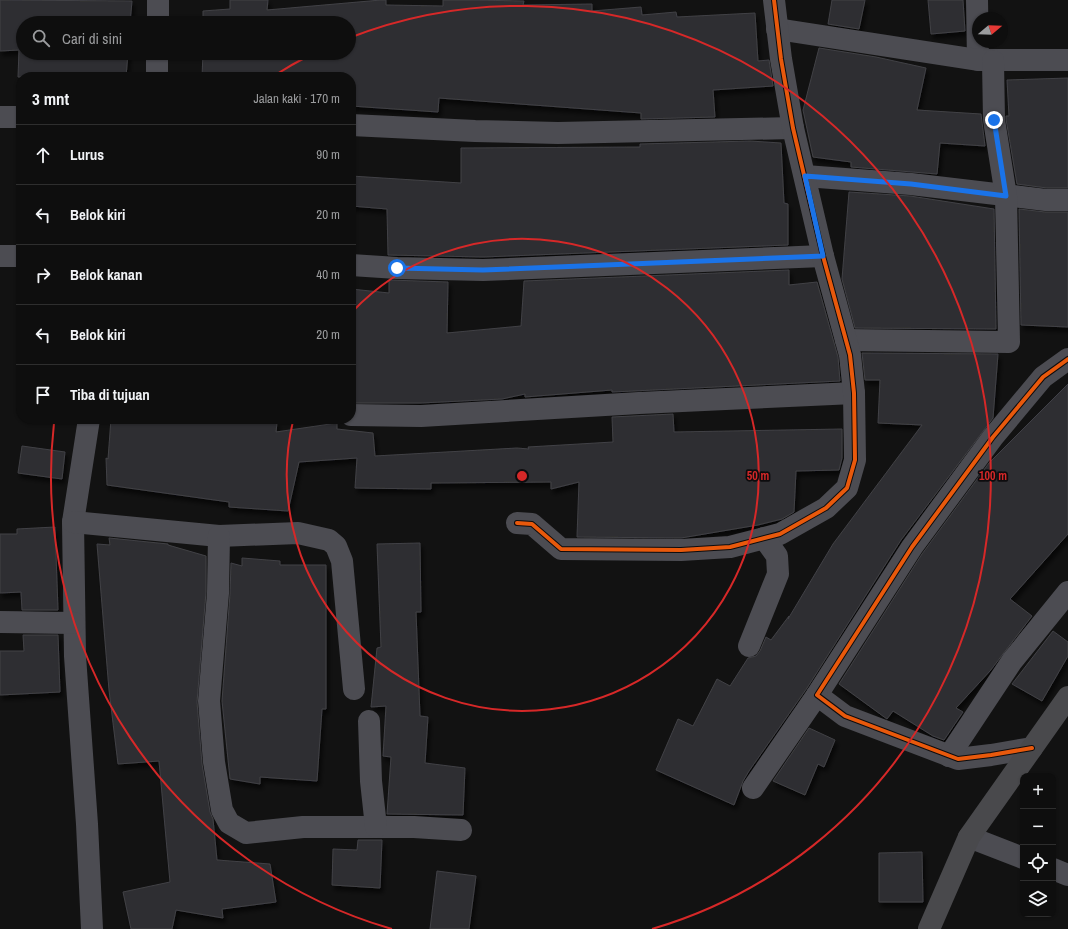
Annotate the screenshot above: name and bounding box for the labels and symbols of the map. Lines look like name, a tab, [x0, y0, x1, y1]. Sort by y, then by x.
north arrow	[972, 12, 1008, 48]
route end	[985, 111, 1003, 129]
route start	[388, 259, 406, 277]
text: 50 m	[747, 468, 769, 484]
text: 100 m	[979, 468, 1007, 484]
centre of rings	[515, 469, 529, 483]

